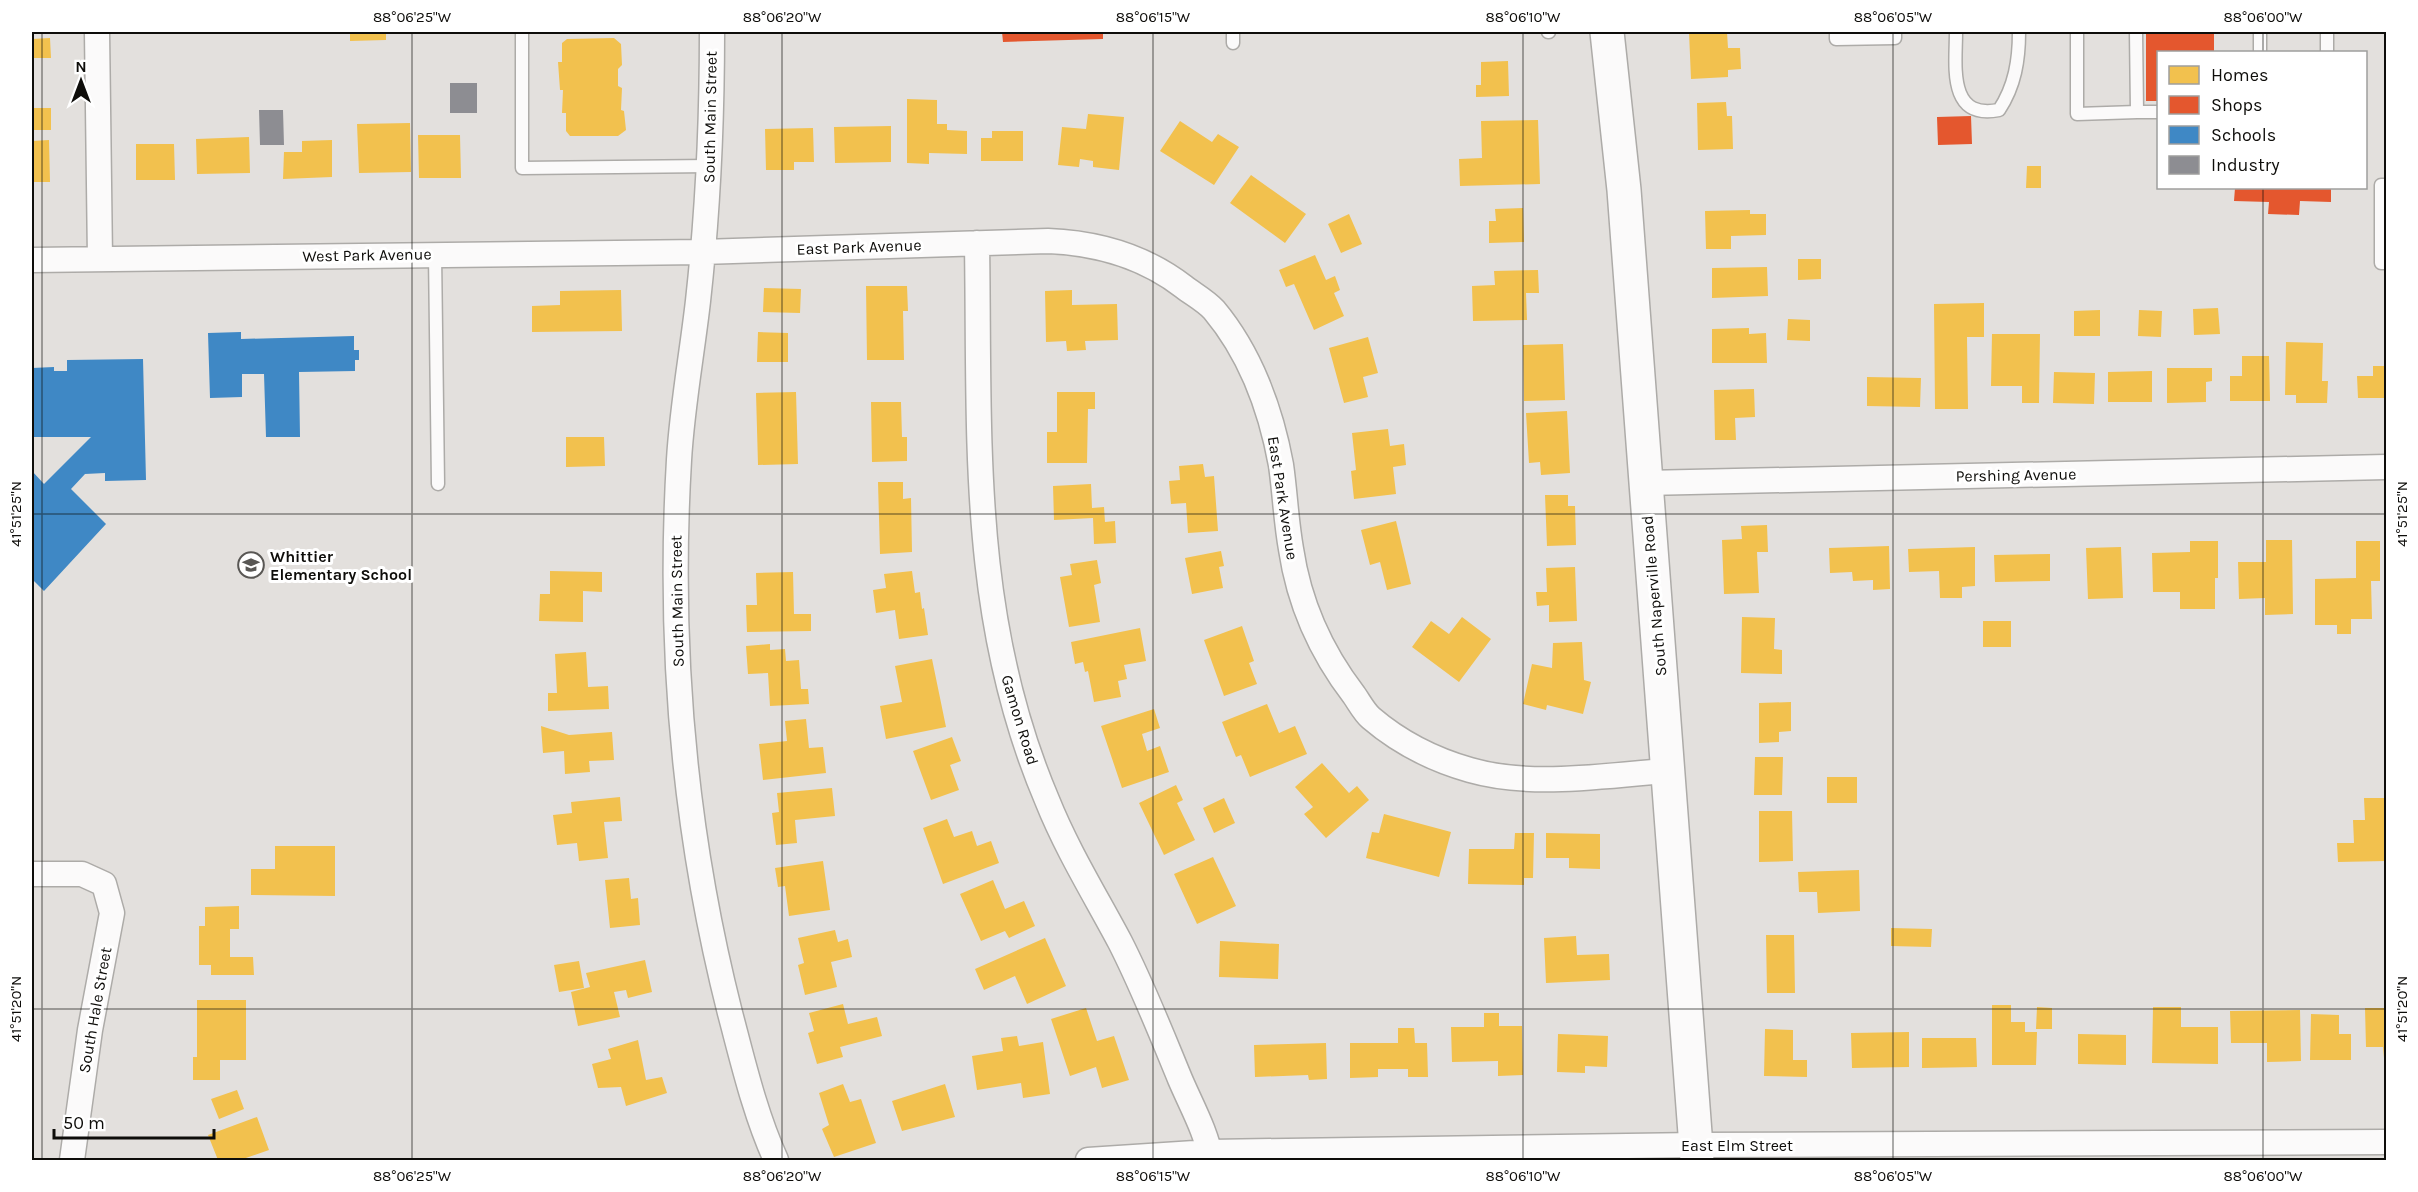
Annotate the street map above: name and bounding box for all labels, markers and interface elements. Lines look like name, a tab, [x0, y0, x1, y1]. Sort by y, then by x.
text: 88°06'25"W	[373, 8, 452, 26]
text: 88°06'20"W	[743, 8, 822, 26]
text: 88°06'15"W	[1116, 8, 1191, 26]
text: 88°06'10"W	[1486, 8, 1561, 26]
text: 88°06'05"W	[1854, 8, 1933, 26]
text: 88°06'00"W	[2224, 8, 2303, 26]
north arrow	[51, 51, 111, 111]
street label: South Main Street	[699, 51, 721, 183]
legend	[2157, 51, 2367, 189]
text: N	[75, 57, 87, 76]
text: Homes	[2211, 64, 2268, 86]
text: Shops	[2211, 94, 2263, 116]
text: Schools	[2211, 124, 2276, 146]
text: Industry	[2211, 154, 2280, 176]
street label: East Park Avenue	[796, 235, 922, 259]
street label: West Park Avenue	[302, 244, 432, 266]
street label: East Park Avenue	[1264, 435, 1302, 561]
street label: Pershing Avenue	[1955, 464, 2077, 486]
text: 41°51'25"N	[7, 481, 25, 547]
text: 41°51'25"N	[2393, 481, 2411, 547]
street label: South Naperville Road	[1638, 515, 1670, 677]
street label: South Main Street	[666, 535, 688, 667]
place label: Whittier Elementary School	[270, 547, 412, 584]
school or university icon: Whittier Elementary School	[236, 550, 266, 580]
street label: Gamon Road	[997, 673, 1043, 767]
street label: South Hale Street	[75, 946, 115, 1074]
text: 41°51'20"N	[7, 976, 25, 1042]
text: 41°51'20"N	[2393, 976, 2411, 1042]
scale bar	[54, 1102, 214, 1140]
text: 50 m	[63, 1112, 105, 1134]
street label: East Elm Street	[1681, 1136, 1793, 1155]
text: 88°06'25"W	[373, 1167, 452, 1185]
text: 88°06'20"W	[743, 1167, 822, 1185]
text: 88°06'15"W	[1116, 1167, 1191, 1185]
text: 88°06'10"W	[1486, 1167, 1561, 1185]
text: 88°06'05"W	[1854, 1167, 1933, 1185]
text: 88°06'00"W	[2224, 1167, 2303, 1185]

